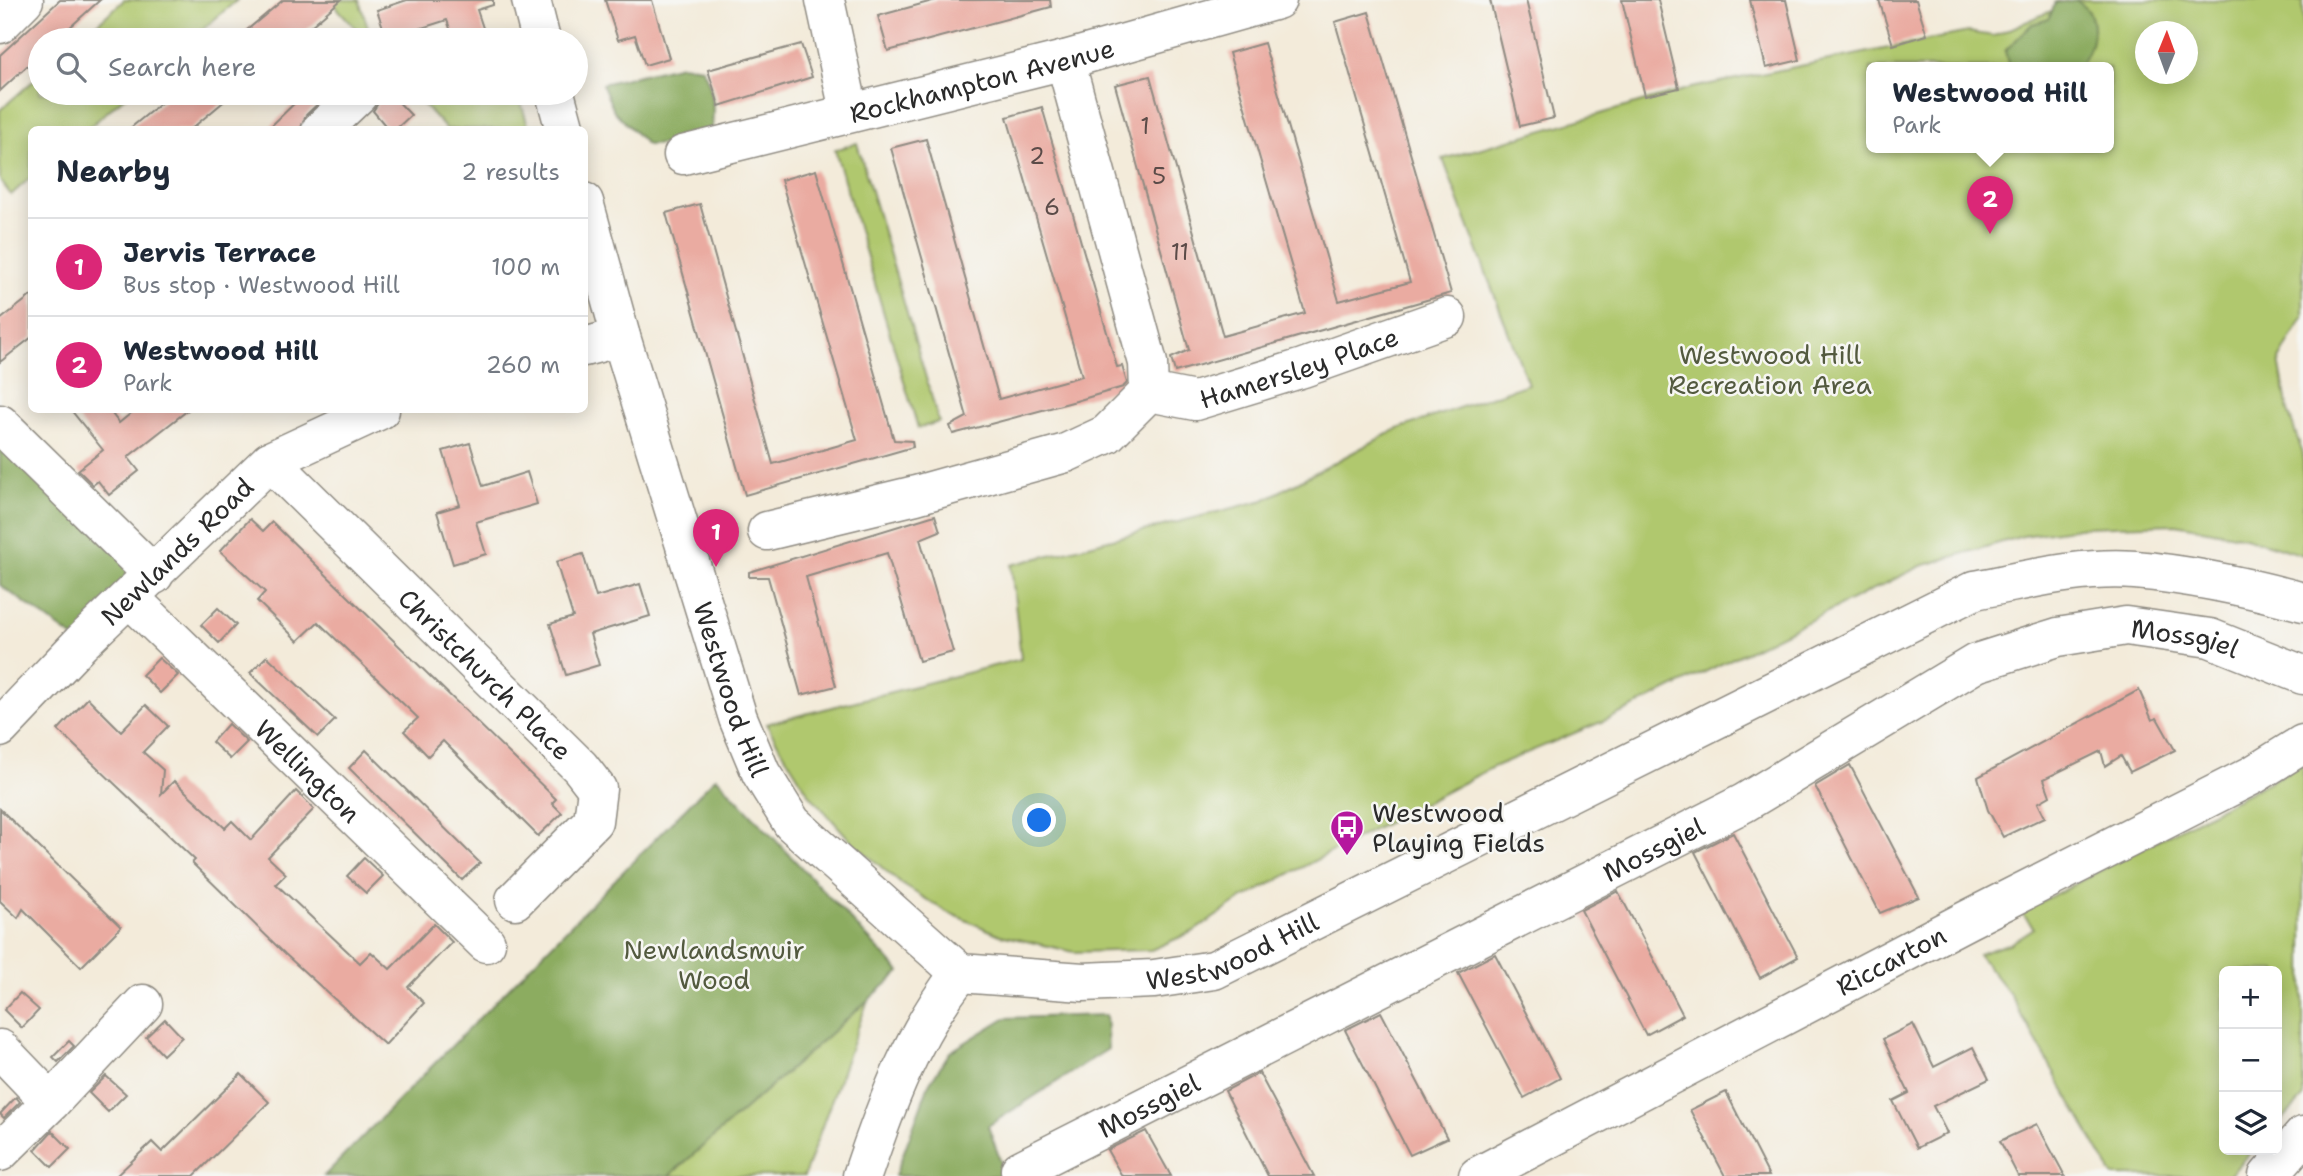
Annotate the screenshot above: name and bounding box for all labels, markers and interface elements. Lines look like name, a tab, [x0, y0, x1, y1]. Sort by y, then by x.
north arrow	[2135, 21, 2198, 84]
search box	[28, 28, 588, 105]
street label: Rockhampton Avenue	[846, 29, 1118, 130]
icon: search	[52, 48, 90, 86]
text: Search here	[108, 49, 257, 84]
popup	[1866, 62, 2114, 153]
text: Westwood Hill	[1892, 75, 2088, 110]
text: Park	[1892, 110, 1942, 140]
house number: 1	[1140, 111, 1150, 141]
house number: 2	[1029, 141, 1045, 171]
text: Nearby	[56, 151, 171, 192]
text: 2 results	[461, 157, 560, 187]
house number: 5	[1152, 161, 1166, 191]
pin: 2	[1967, 176, 2013, 234]
house number: 6	[1044, 192, 1060, 222]
text: Jervis Terrace	[123, 235, 316, 270]
house number: 11	[1171, 237, 1189, 267]
text: 1	[74, 252, 84, 282]
text: 100 m	[491, 252, 560, 282]
text: Bus stop · Westwood Hill	[123, 270, 400, 300]
street label: Hamersley Place	[1195, 318, 1403, 416]
text: Westwood Hill	[123, 333, 319, 368]
park label: Westwood Hill Recreation Area	[1668, 337, 1872, 402]
text: 2	[71, 350, 87, 380]
text: 260 m	[486, 350, 560, 380]
text: Park	[123, 368, 172, 398]
street label: Newlands Road	[92, 469, 261, 633]
pin: 1	[693, 509, 739, 567]
street label: Christchurch Place	[391, 580, 580, 767]
street label: Westwood Hill	[686, 597, 778, 782]
street label: Mossgiel	[2129, 609, 2245, 666]
street label: Wellington	[248, 711, 369, 830]
place label: Westwood Playing Fields	[1372, 795, 1545, 860]
your location	[1022, 803, 1056, 837]
bus stop icon: Westwood Playing Fields	[1328, 808, 1366, 857]
street label: Mossgiel	[1596, 808, 1710, 889]
street label: Westwood Hill	[1144, 903, 1324, 997]
street label: Riccarton	[1830, 917, 1952, 1003]
park label: Newlandsmuir Wood	[623, 932, 805, 997]
map controls	[2219, 966, 2282, 1155]
button: +	[2219, 966, 2282, 1029]
button: −	[2219, 1029, 2282, 1092]
street label: Mossgiel	[1092, 1064, 1206, 1145]
button: layers	[2219, 1092, 2282, 1155]

